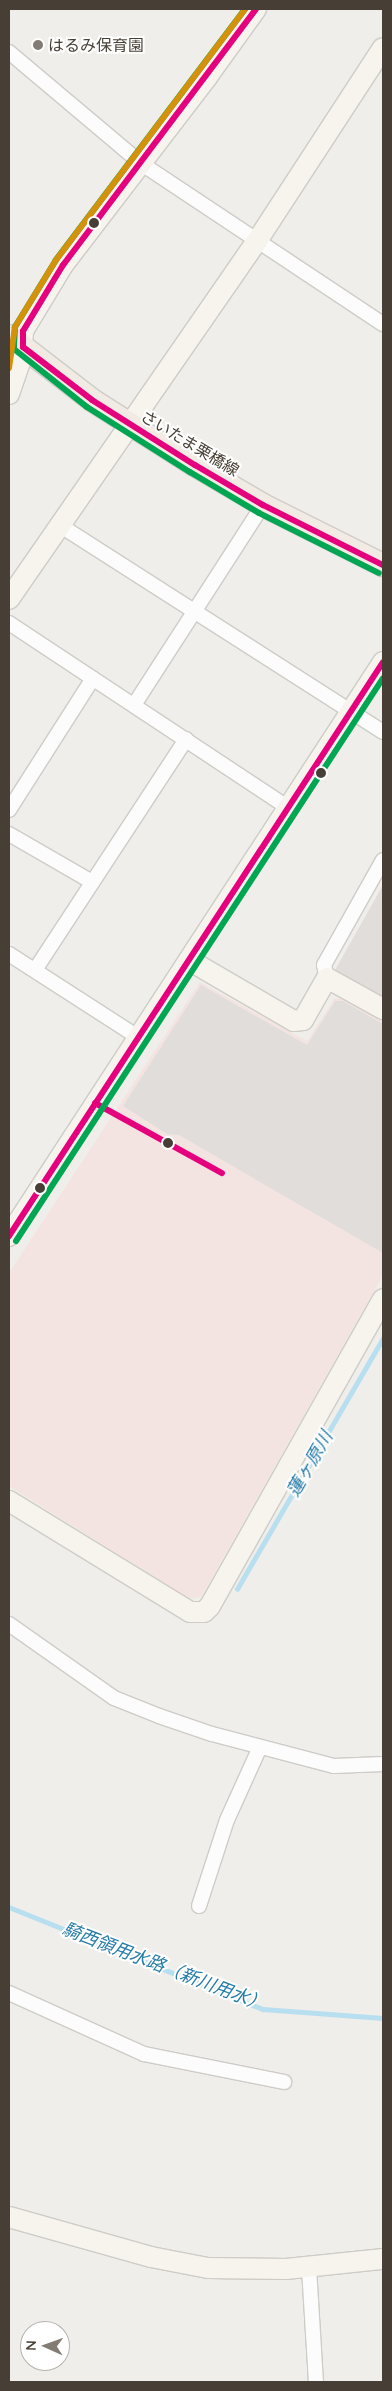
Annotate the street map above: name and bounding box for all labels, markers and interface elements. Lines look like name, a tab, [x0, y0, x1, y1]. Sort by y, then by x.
place label: はるみ保育園	[48, 35, 144, 55]
marker: はるみ保育園	[32, 39, 44, 51]
unlabelled marker	[89, 218, 99, 228]
street label: さいたま栗橋線	[137, 406, 243, 480]
unlabelled marker	[316, 768, 326, 778]
unlabelled marker	[163, 1138, 173, 1148]
unlabelled marker	[35, 1183, 45, 1193]
water label: 蓮ヶ原川	[283, 1427, 337, 1501]
water label: 騎西領用水路（新川用水）	[59, 1918, 269, 2016]
north arrow	[20, 2321, 70, 2371]
text: N	[22, 2340, 40, 2351]

